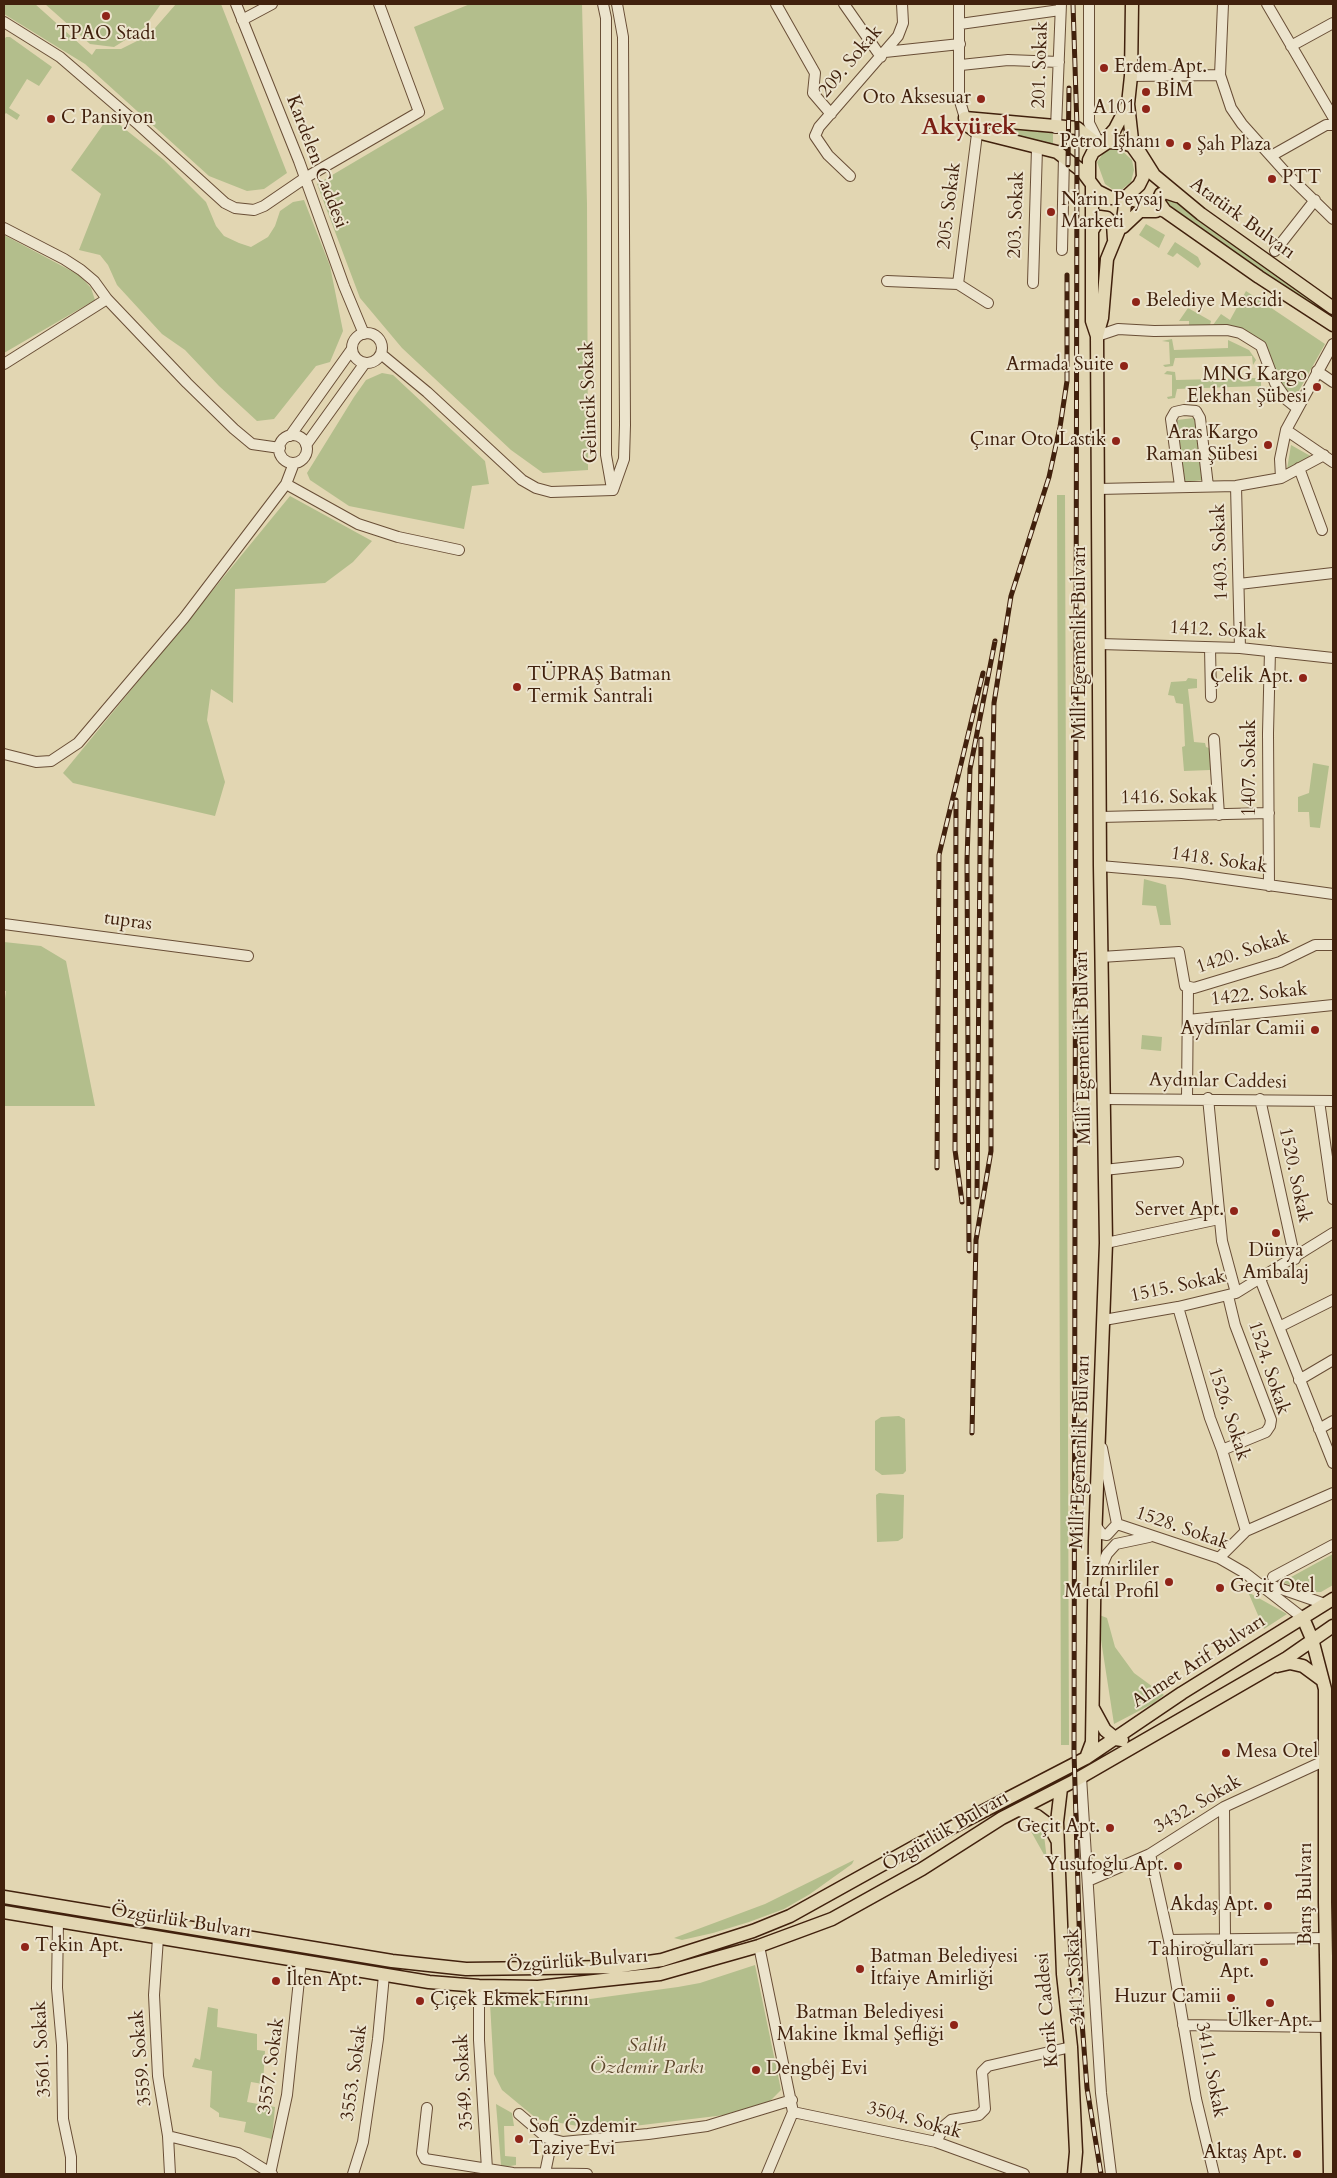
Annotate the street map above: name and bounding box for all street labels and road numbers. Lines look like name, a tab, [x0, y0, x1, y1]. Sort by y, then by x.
street label: 209. Sokak	[814, 21, 888, 103]
street label: 201. Sokak	[1028, 21, 1054, 109]
street label: Kardelen Caddesi	[280, 92, 352, 232]
street label: 205. Sokak	[933, 161, 967, 251]
street label: 203. Sokak	[1004, 171, 1030, 259]
street label: Atatürk Bulvarı	[1185, 173, 1299, 265]
street label: Gelincik Sokak	[576, 341, 604, 463]
street label: 1403. Sokak	[1208, 503, 1234, 601]
street label: Millî Egemenlik Bulvarı	[1070, 546, 1092, 740]
street label: 1412. Sokak	[1169, 617, 1267, 645]
street label: 1407. Sokak	[1240, 719, 1262, 817]
street label: 1416. Sokak	[1120, 786, 1218, 810]
street label: 1418. Sokak	[1169, 843, 1269, 879]
street label: tupras	[103, 907, 153, 937]
street label: 1420. Sokak	[1193, 926, 1293, 980]
street label: Millî Egemenlik Bulvarı	[1071, 951, 1097, 1145]
street label: 1422. Sokak	[1209, 979, 1309, 1011]
street label: Aydınlar Caddesi	[1149, 1069, 1287, 1095]
street label: 1520. Sokak	[1273, 1125, 1315, 1225]
street label: 1515. Sokak	[1128, 1266, 1228, 1308]
street label: 1524. Sokak	[1242, 1318, 1294, 1418]
street label: Millî Egemenlik Bulvarı	[1066, 1355, 1096, 1549]
street label: 1526. Sokak	[1202, 1364, 1254, 1464]
street label: 1528. Sokak	[1132, 1502, 1232, 1556]
street label: Ahmet Arif Bulvarı	[1128, 1610, 1270, 1714]
street label: 3432. Sokak	[1150, 1771, 1246, 1839]
street label: Özgürlük Bulvarı	[879, 1787, 1013, 1877]
street label: Barış Bulvarı	[1296, 1842, 1318, 1946]
street label: Özgürlük Bulvarı	[109, 1900, 253, 1944]
street label: 3413. Sokak	[1062, 1928, 1090, 2026]
street label: Özgürlük Bulvarı	[506, 1946, 648, 1978]
street label: Korik Caddesi	[1032, 1952, 1064, 2068]
street label: 3561. Sokak	[29, 2000, 57, 2098]
street label: 3559. Sokak	[126, 2009, 158, 2107]
street label: 3557. Sokak	[254, 2016, 290, 2116]
street label: 3411. Sokak	[1190, 2020, 1230, 2120]
street label: 3553. Sokak	[337, 2023, 373, 2123]
street label: 3549. Sokak	[451, 2033, 479, 2131]
street label: 3504. Sokak	[864, 2097, 964, 2145]

